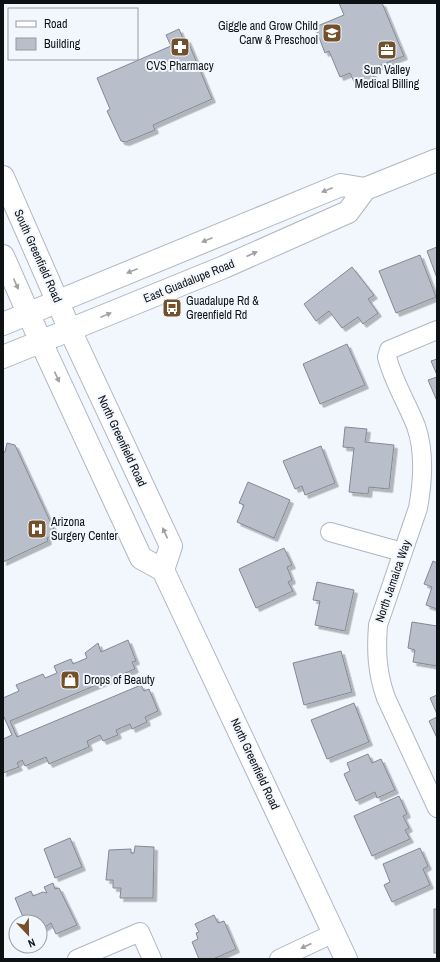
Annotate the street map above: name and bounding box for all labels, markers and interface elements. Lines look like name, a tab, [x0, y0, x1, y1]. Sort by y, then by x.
legend	[8, 8, 138, 60]
text: Road	[44, 16, 68, 32]
place label: Giggle and Grow Child Carw & Preschool	[218, 18, 318, 48]
school or university icon: Giggle and Grow Child Carw & Preschool	[321, 22, 343, 44]
text: Building	[44, 36, 81, 52]
pharmacy icon: CVS Pharmacy	[169, 36, 191, 58]
office icon: Sun Valley Medical Billing	[376, 39, 398, 61]
place label: CVS Pharmacy	[146, 58, 214, 74]
place label: Sun Valley Medical Billing	[355, 62, 420, 92]
one-way arrow	[321, 188, 333, 194]
street label: South Greenfield Road	[10, 207, 66, 305]
one-way arrow	[201, 237, 213, 243]
one-way arrow	[246, 251, 258, 257]
street label: East Guadalupe Road	[141, 255, 237, 307]
one-way arrow	[126, 268, 138, 274]
one-way arrow	[13, 279, 19, 291]
place label: Guadalupe Rd & Greenfield Rd	[186, 293, 259, 323]
bus stop icon: Guadalupe Rd & Greenfield Rd	[161, 297, 183, 319]
one-way arrow	[100, 312, 111, 318]
one-way arrow	[54, 372, 60, 383]
street label: North Greenfield Road	[94, 393, 150, 489]
place label: Arizona Surgery Center	[50, 514, 118, 544]
hospital icon: Arizona Surgery Center	[26, 518, 48, 540]
one-way arrow	[162, 528, 168, 539]
street label: North Jamaica Way	[371, 538, 415, 624]
shop icon: Drops of Beauty	[59, 669, 81, 691]
place label: Drops of Beauty	[84, 672, 155, 688]
street label: North Greenfield Road	[227, 716, 283, 812]
north arrow	[8, 914, 48, 954]
text: N	[26, 936, 37, 951]
one-way arrow	[301, 943, 312, 949]

